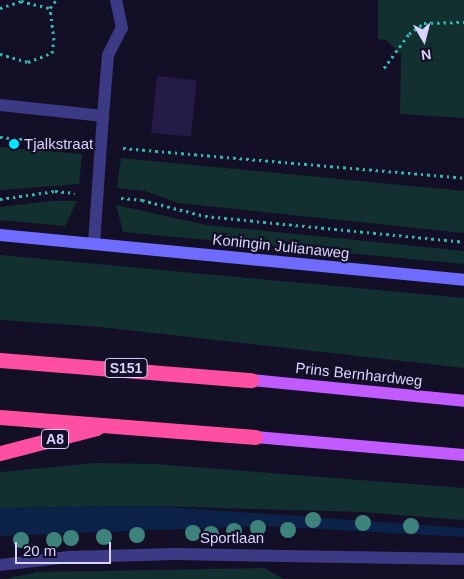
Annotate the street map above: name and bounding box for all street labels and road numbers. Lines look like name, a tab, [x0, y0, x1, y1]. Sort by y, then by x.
street label: Koningin Julianaweg	[212, 230, 350, 262]
road number: S151	[104, 356, 148, 379]
street label: Prins Bernhardweg	[295, 358, 423, 390]
road number: A8	[40, 428, 70, 450]
street label: Sportlaan	[200, 529, 264, 547]

